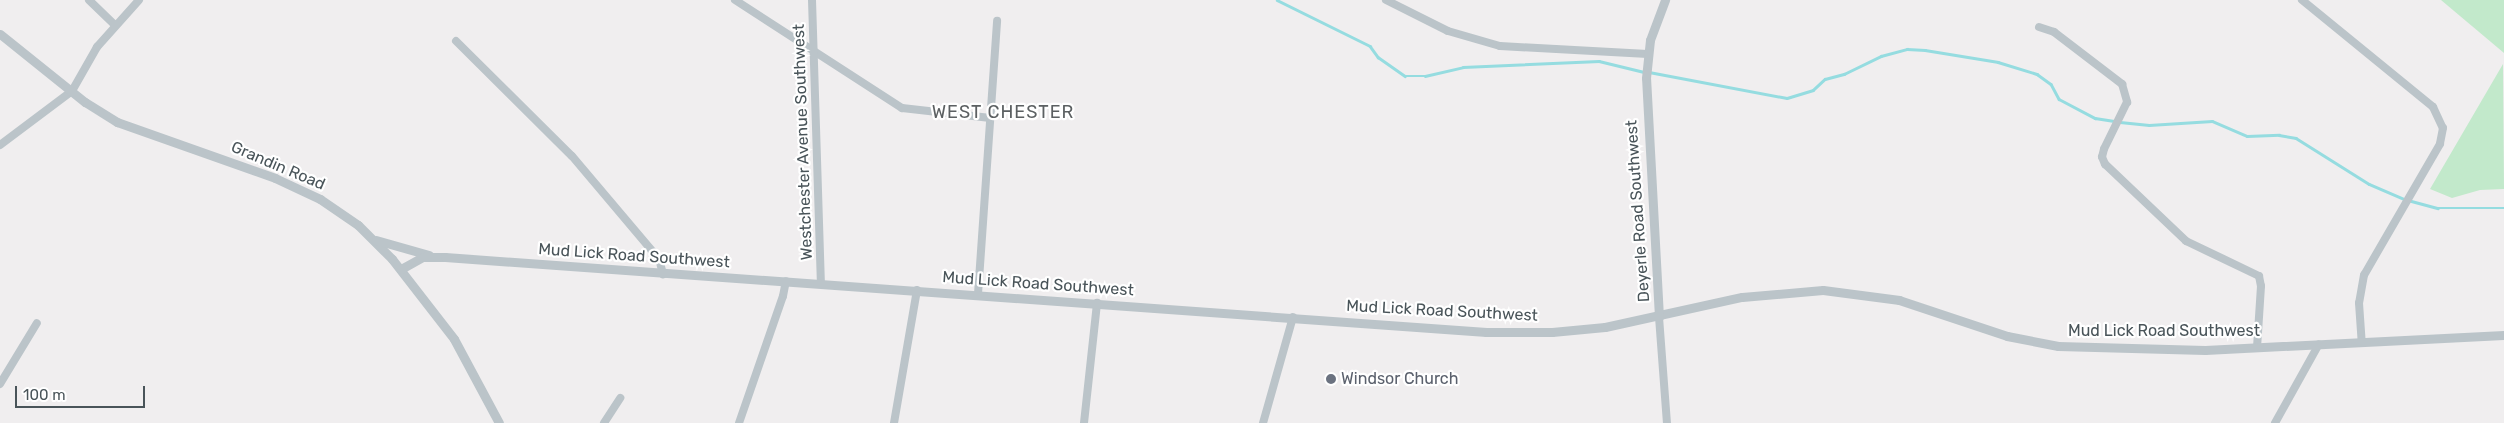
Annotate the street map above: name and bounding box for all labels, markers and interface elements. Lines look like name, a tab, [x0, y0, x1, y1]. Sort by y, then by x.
street label: Westchester Avenue Southwest	[789, 23, 817, 261]
district label: WEST CHESTER	[930, 101, 1076, 123]
street label: Deyerle Road Southwest	[1622, 119, 1654, 303]
street label: Grandin Road	[228, 138, 328, 194]
street label: Mud Lick Road Southwest	[537, 240, 731, 272]
street label: Mud Lick Road Southwest	[941, 268, 1135, 300]
street label: Mud Lick Road Southwest	[1346, 296, 1538, 326]
street label: Mud Lick Road Southwest	[2068, 321, 2260, 341]
place label: Windsor Church	[1341, 369, 1459, 389]
marker: Windsor Church	[1325, 373, 1337, 385]
scale bar	[18, 376, 148, 408]
text: 100 m	[23, 386, 65, 404]

